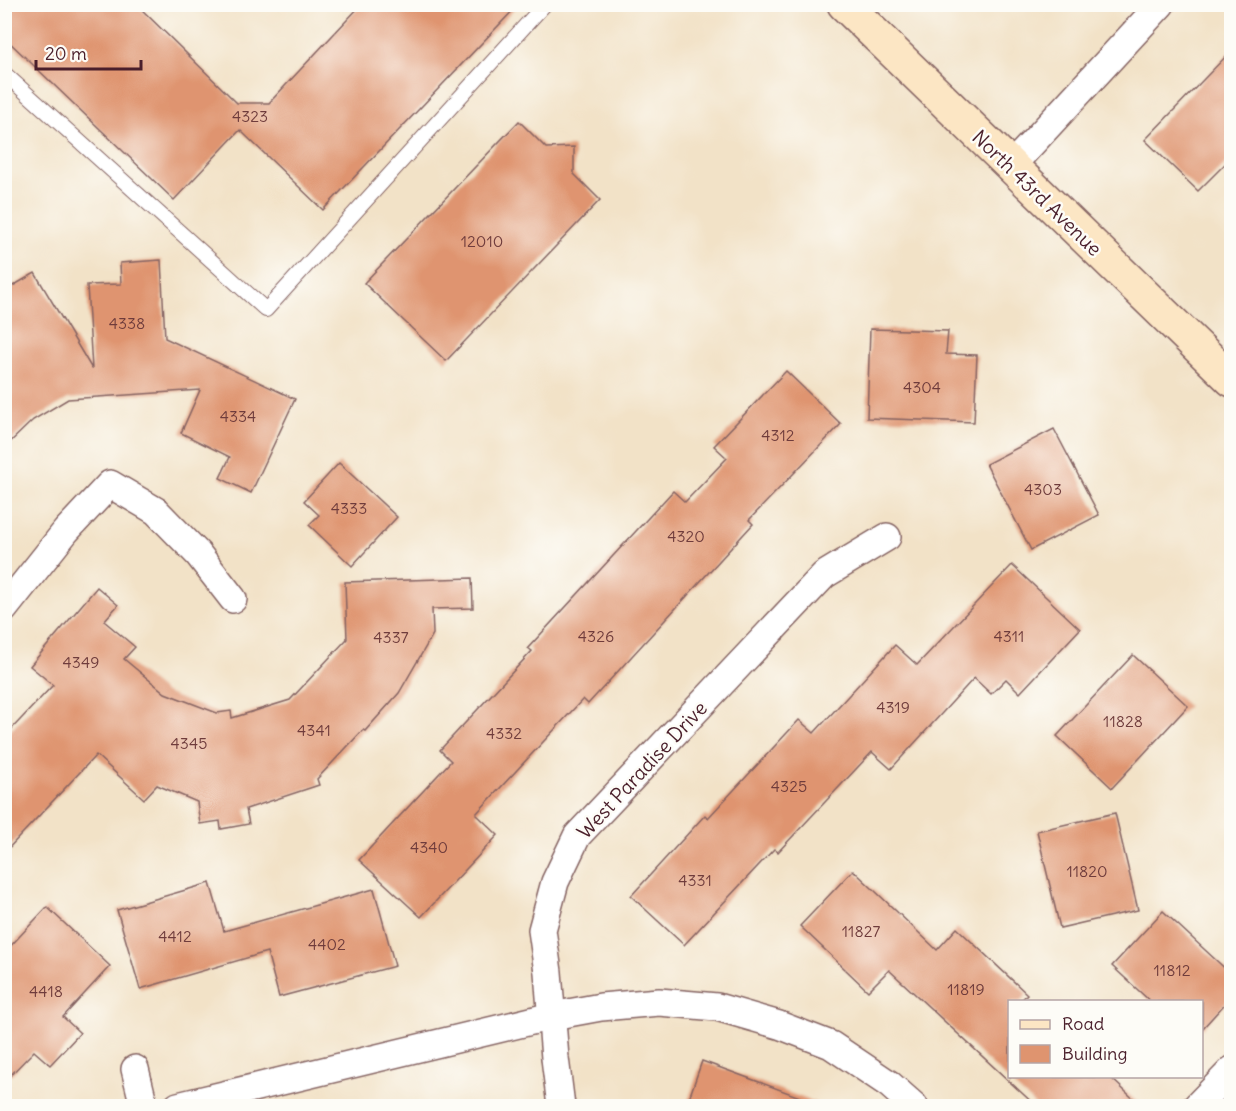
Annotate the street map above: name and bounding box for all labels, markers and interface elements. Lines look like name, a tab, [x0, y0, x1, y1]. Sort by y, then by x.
scale bar	[36, 33, 141, 71]
text: 20 m	[45, 42, 87, 65]
house number: 4323	[232, 106, 268, 126]
street label: North 43rd Avenue	[967, 124, 1107, 261]
house number: 12010	[461, 231, 503, 251]
house number: 4338	[109, 313, 145, 333]
house number: 4304	[903, 377, 941, 397]
house number: 4334	[220, 406, 256, 426]
house number: 4312	[761, 425, 795, 445]
house number: 4303	[1024, 479, 1062, 499]
house number: 4333	[331, 498, 367, 518]
house number: 4320	[667, 526, 705, 546]
house number: 4326	[578, 626, 614, 646]
house number: 4311	[994, 626, 1024, 646]
house number: 4337	[373, 627, 409, 647]
house number: 4349	[63, 652, 99, 672]
street label: West Paradise Drive	[571, 696, 712, 844]
house number: 4319	[876, 697, 910, 717]
house number: 11828	[1103, 711, 1143, 731]
house number: 4341	[297, 720, 331, 740]
house number: 4332	[486, 723, 522, 743]
house number: 4345	[171, 733, 207, 753]
house number: 4325	[771, 776, 807, 796]
house number: 4340	[410, 837, 448, 857]
house number: 11820	[1066, 861, 1108, 881]
house number: 4331	[678, 870, 712, 890]
house number: 11827	[842, 921, 880, 941]
house number: 4412	[158, 926, 192, 946]
house number: 4402	[308, 934, 346, 954]
house number: 11812	[1153, 960, 1191, 980]
house number: 11819	[947, 979, 985, 999]
house number: 4418	[29, 981, 63, 1001]
legend	[1008, 1000, 1203, 1078]
text: Road	[1062, 1012, 1105, 1035]
text: Building	[1062, 1042, 1127, 1065]

